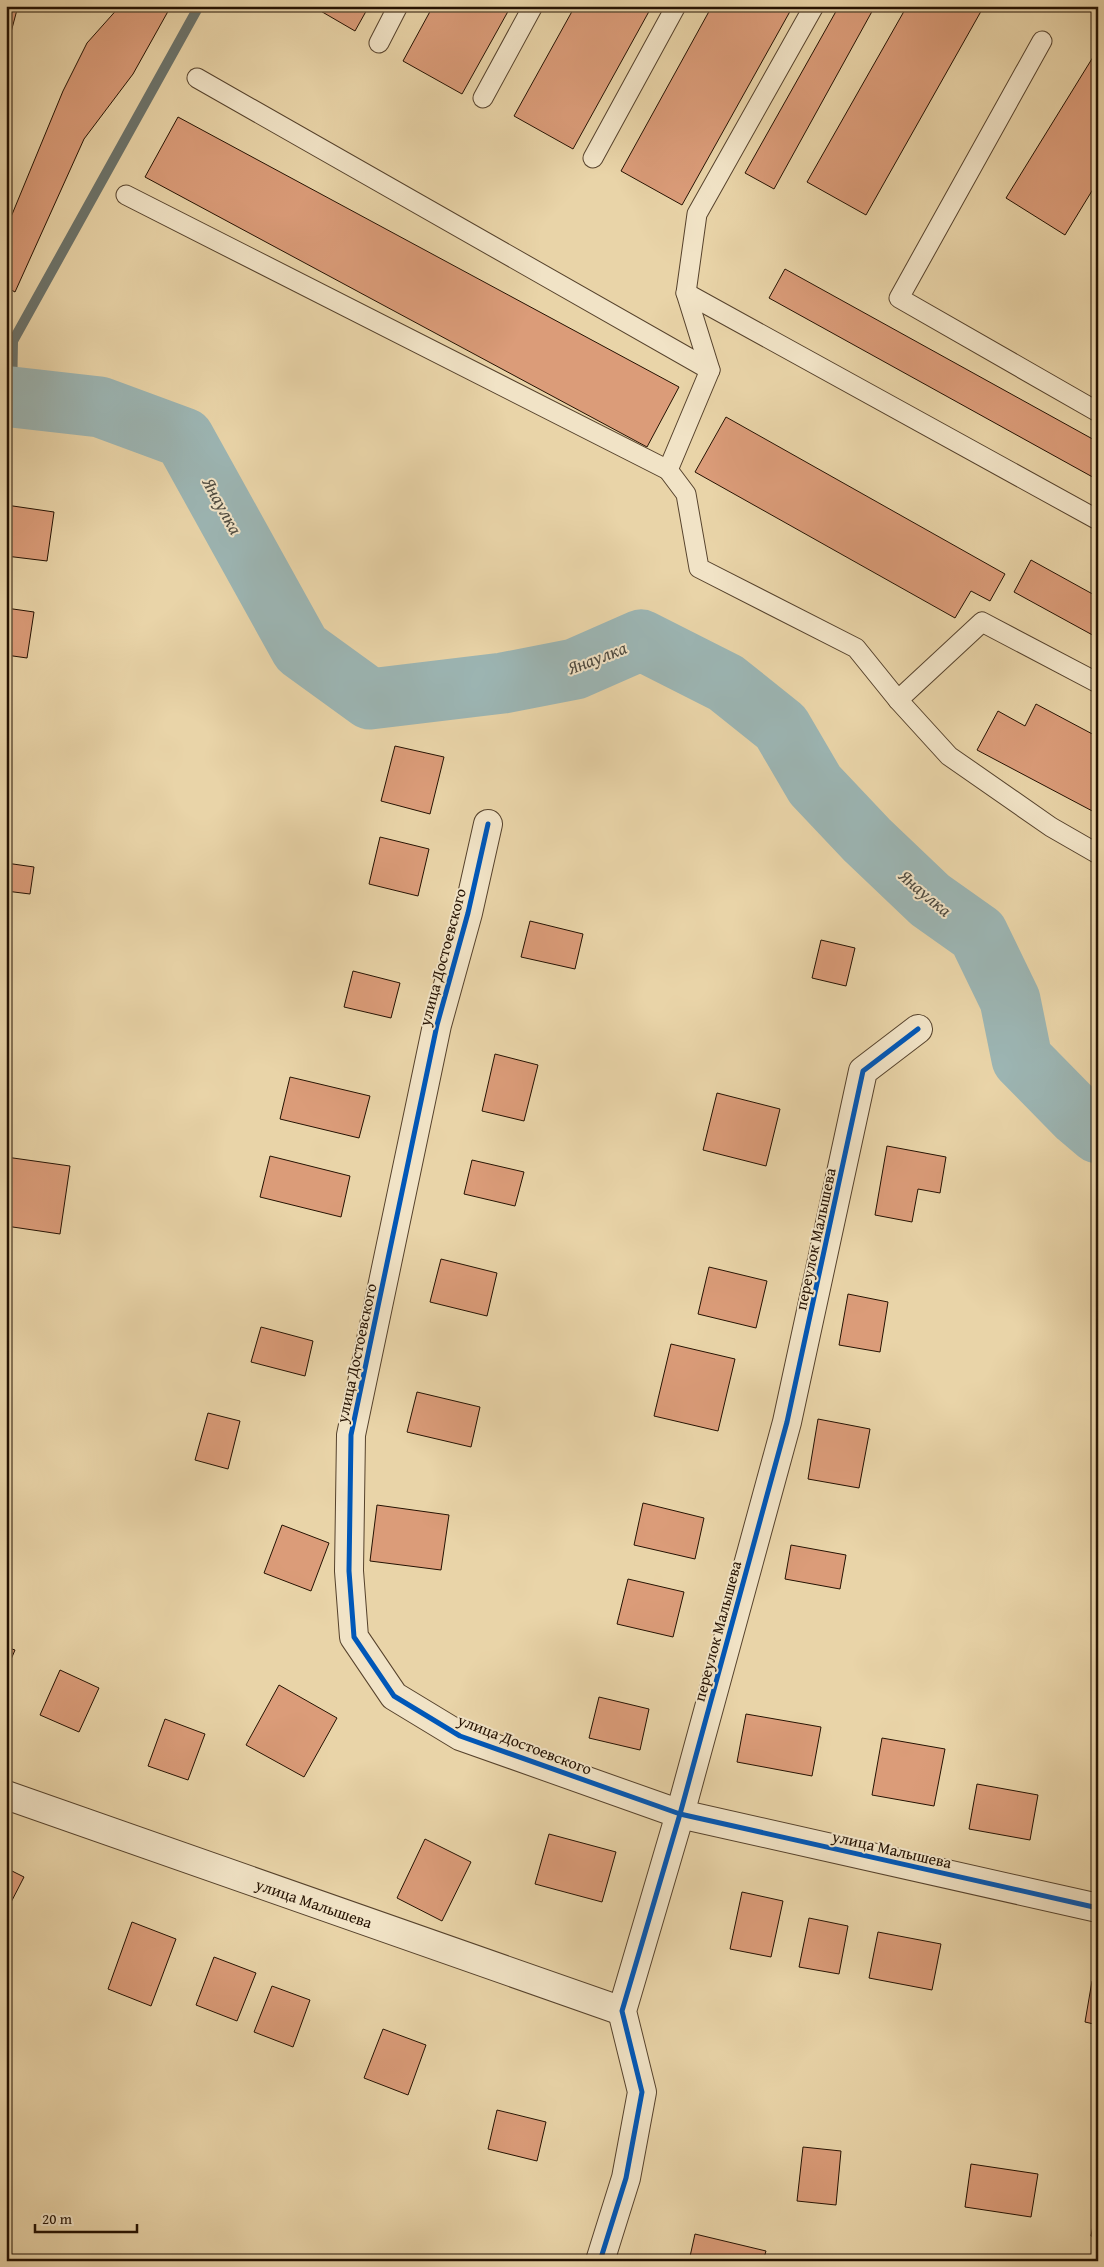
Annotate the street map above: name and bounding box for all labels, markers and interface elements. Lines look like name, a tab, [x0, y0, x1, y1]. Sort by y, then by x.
water label: Янаулка	[195, 471, 250, 540]
water label: Янаулка	[562, 634, 631, 682]
water label: Янаулка	[892, 862, 958, 923]
street label: улица Достоевского	[412, 885, 472, 1030]
street label: переулок Малышева	[788, 1165, 842, 1312]
street label: улица Достоевского	[329, 1281, 382, 1426]
street label: переулок Малышева	[687, 1558, 747, 1704]
street label: улица Достоевского	[453, 1707, 596, 1781]
street label: улица Малышева	[829, 1823, 954, 1874]
street label: улица Малышева	[252, 1871, 376, 1934]
scale bar	[35, 2202, 138, 2234]
text: 20 m	[42, 2208, 73, 2229]

